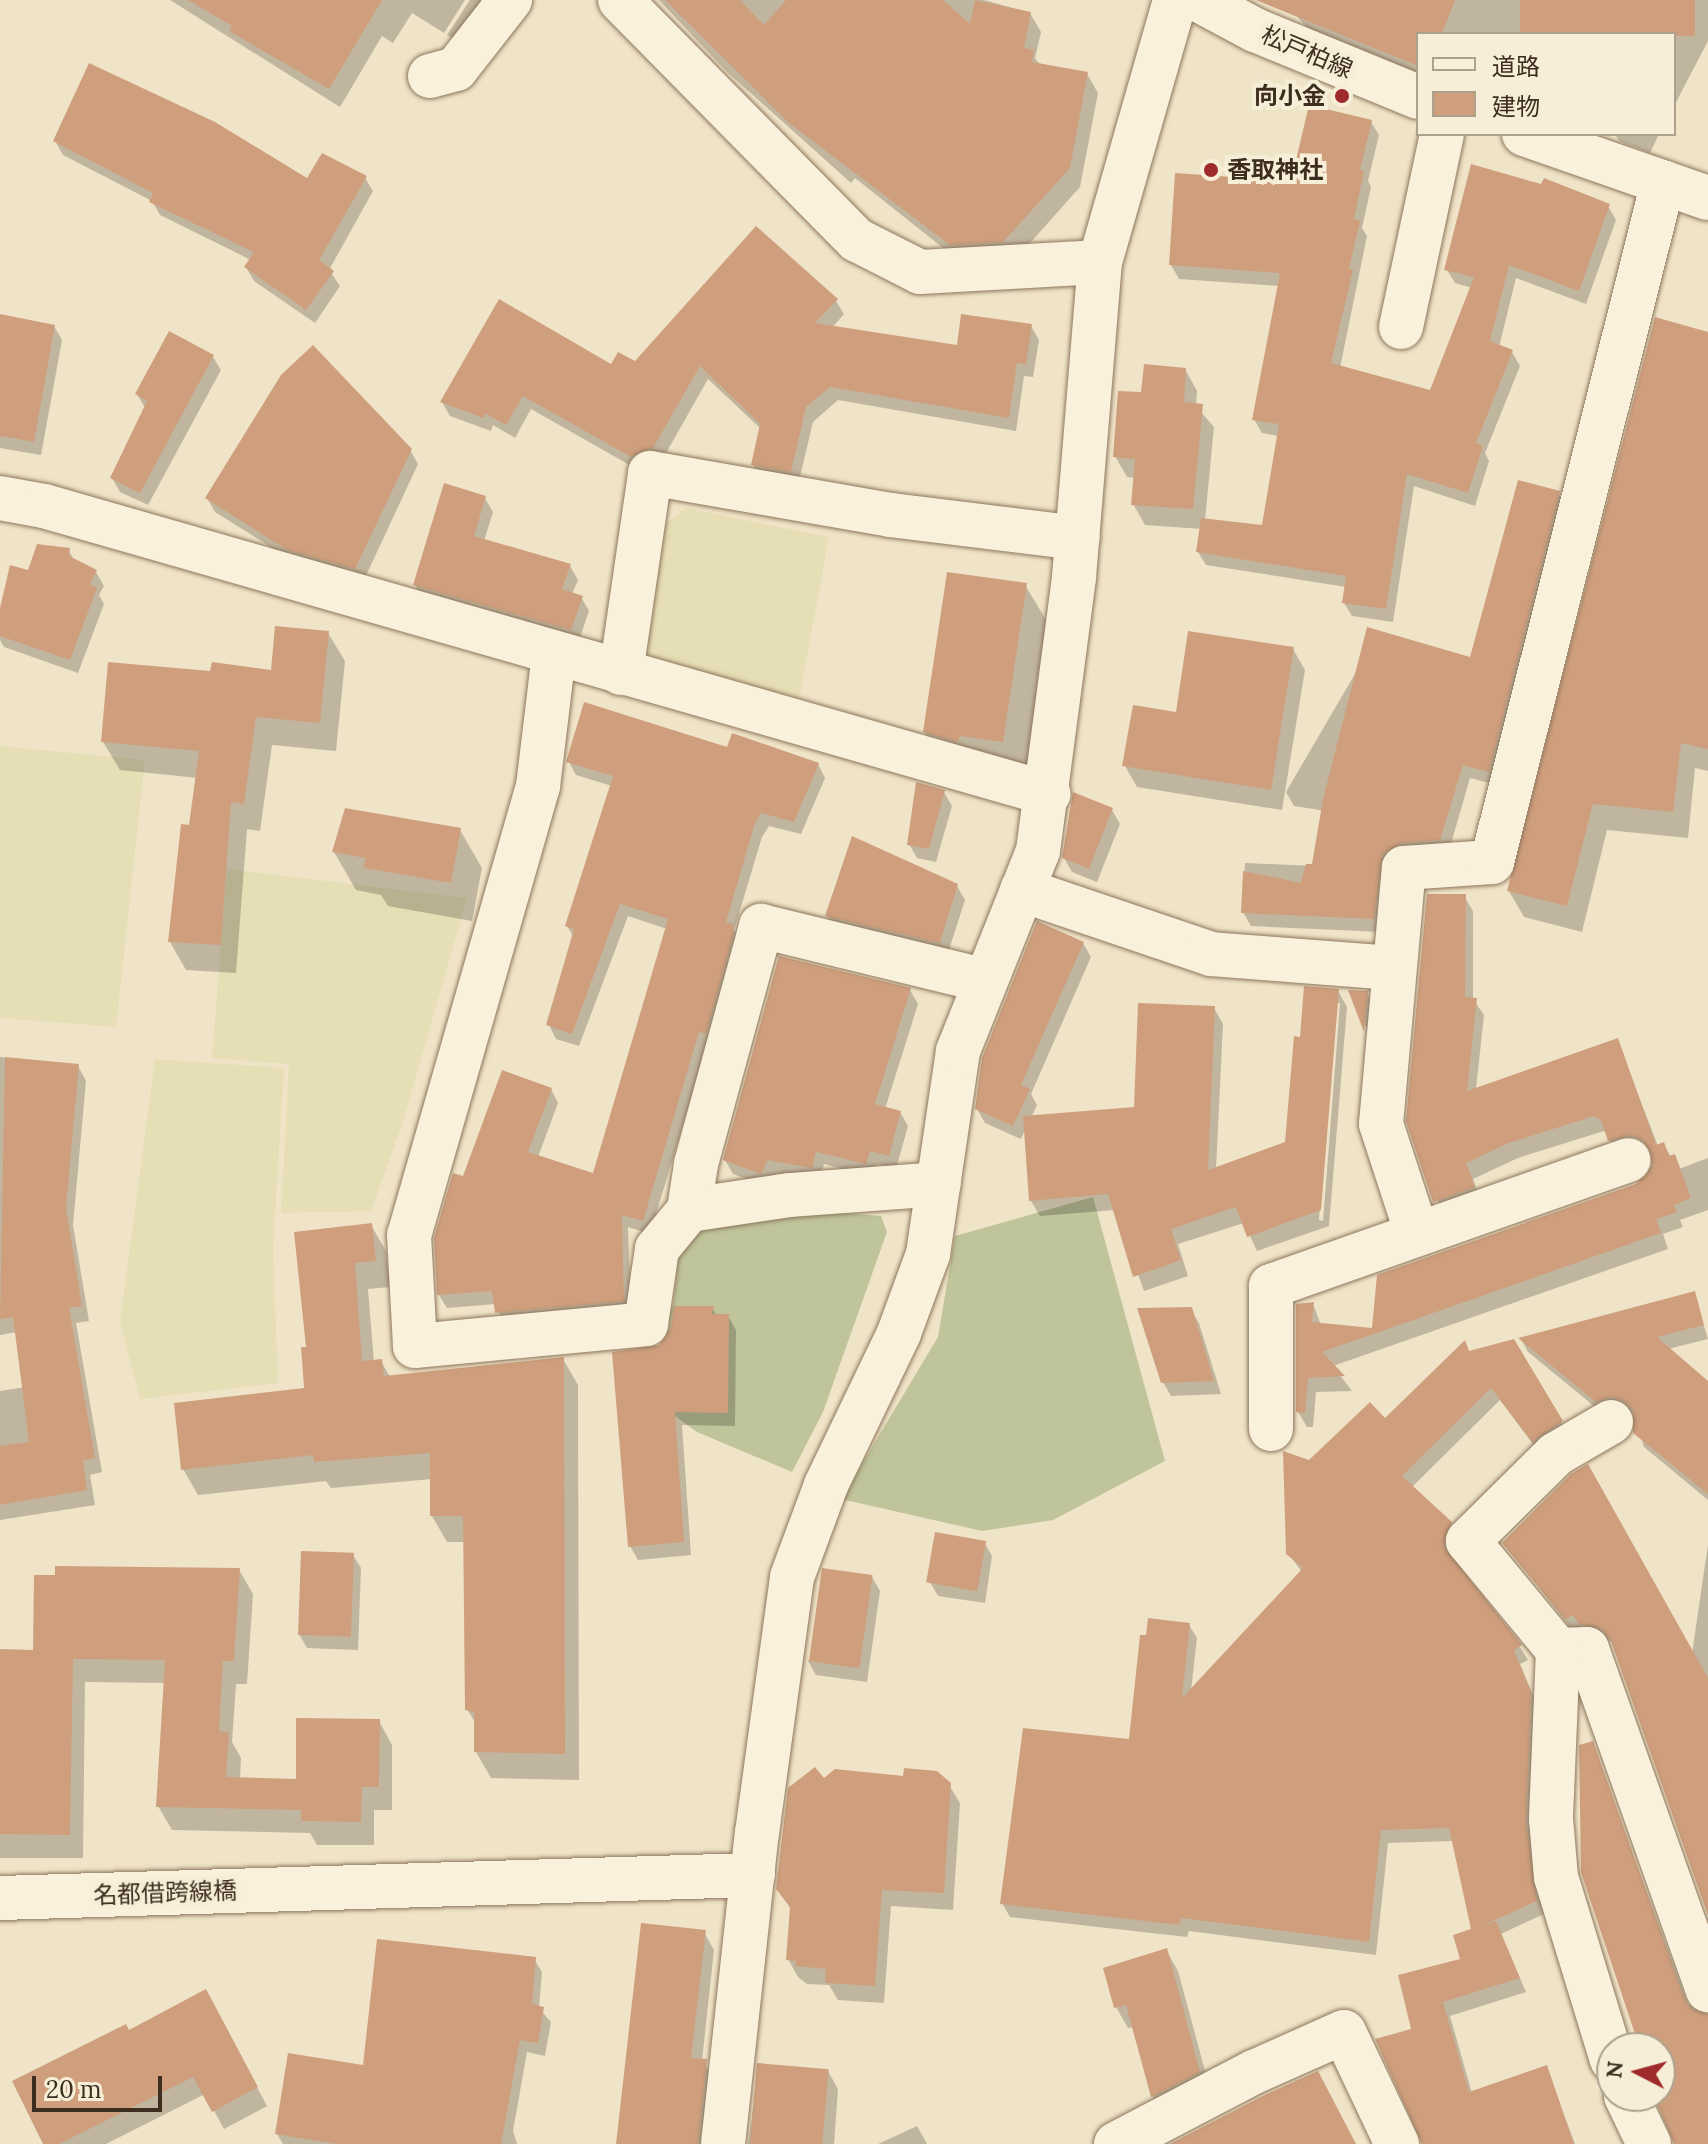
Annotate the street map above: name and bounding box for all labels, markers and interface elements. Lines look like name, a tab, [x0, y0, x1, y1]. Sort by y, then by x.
street label: 松戸柏線	[1257, 20, 1357, 84]
legend	[1416, 32, 1676, 136]
text: 道路	[1492, 51, 1540, 82]
place label: 向小金	[1254, 82, 1326, 110]
marker: 向小金	[1333, 87, 1351, 105]
text: 建物	[1492, 91, 1540, 122]
place label: 香取神社	[1227, 156, 1323, 184]
marker: 香取神社	[1202, 161, 1220, 179]
street label: 名都借跨線橋	[93, 1876, 237, 1910]
north arrow	[1596, 2032, 1676, 2112]
scale bar	[36, 2060, 166, 2110]
text: N	[1599, 2060, 1629, 2080]
text: 20 m	[46, 2074, 102, 2105]

